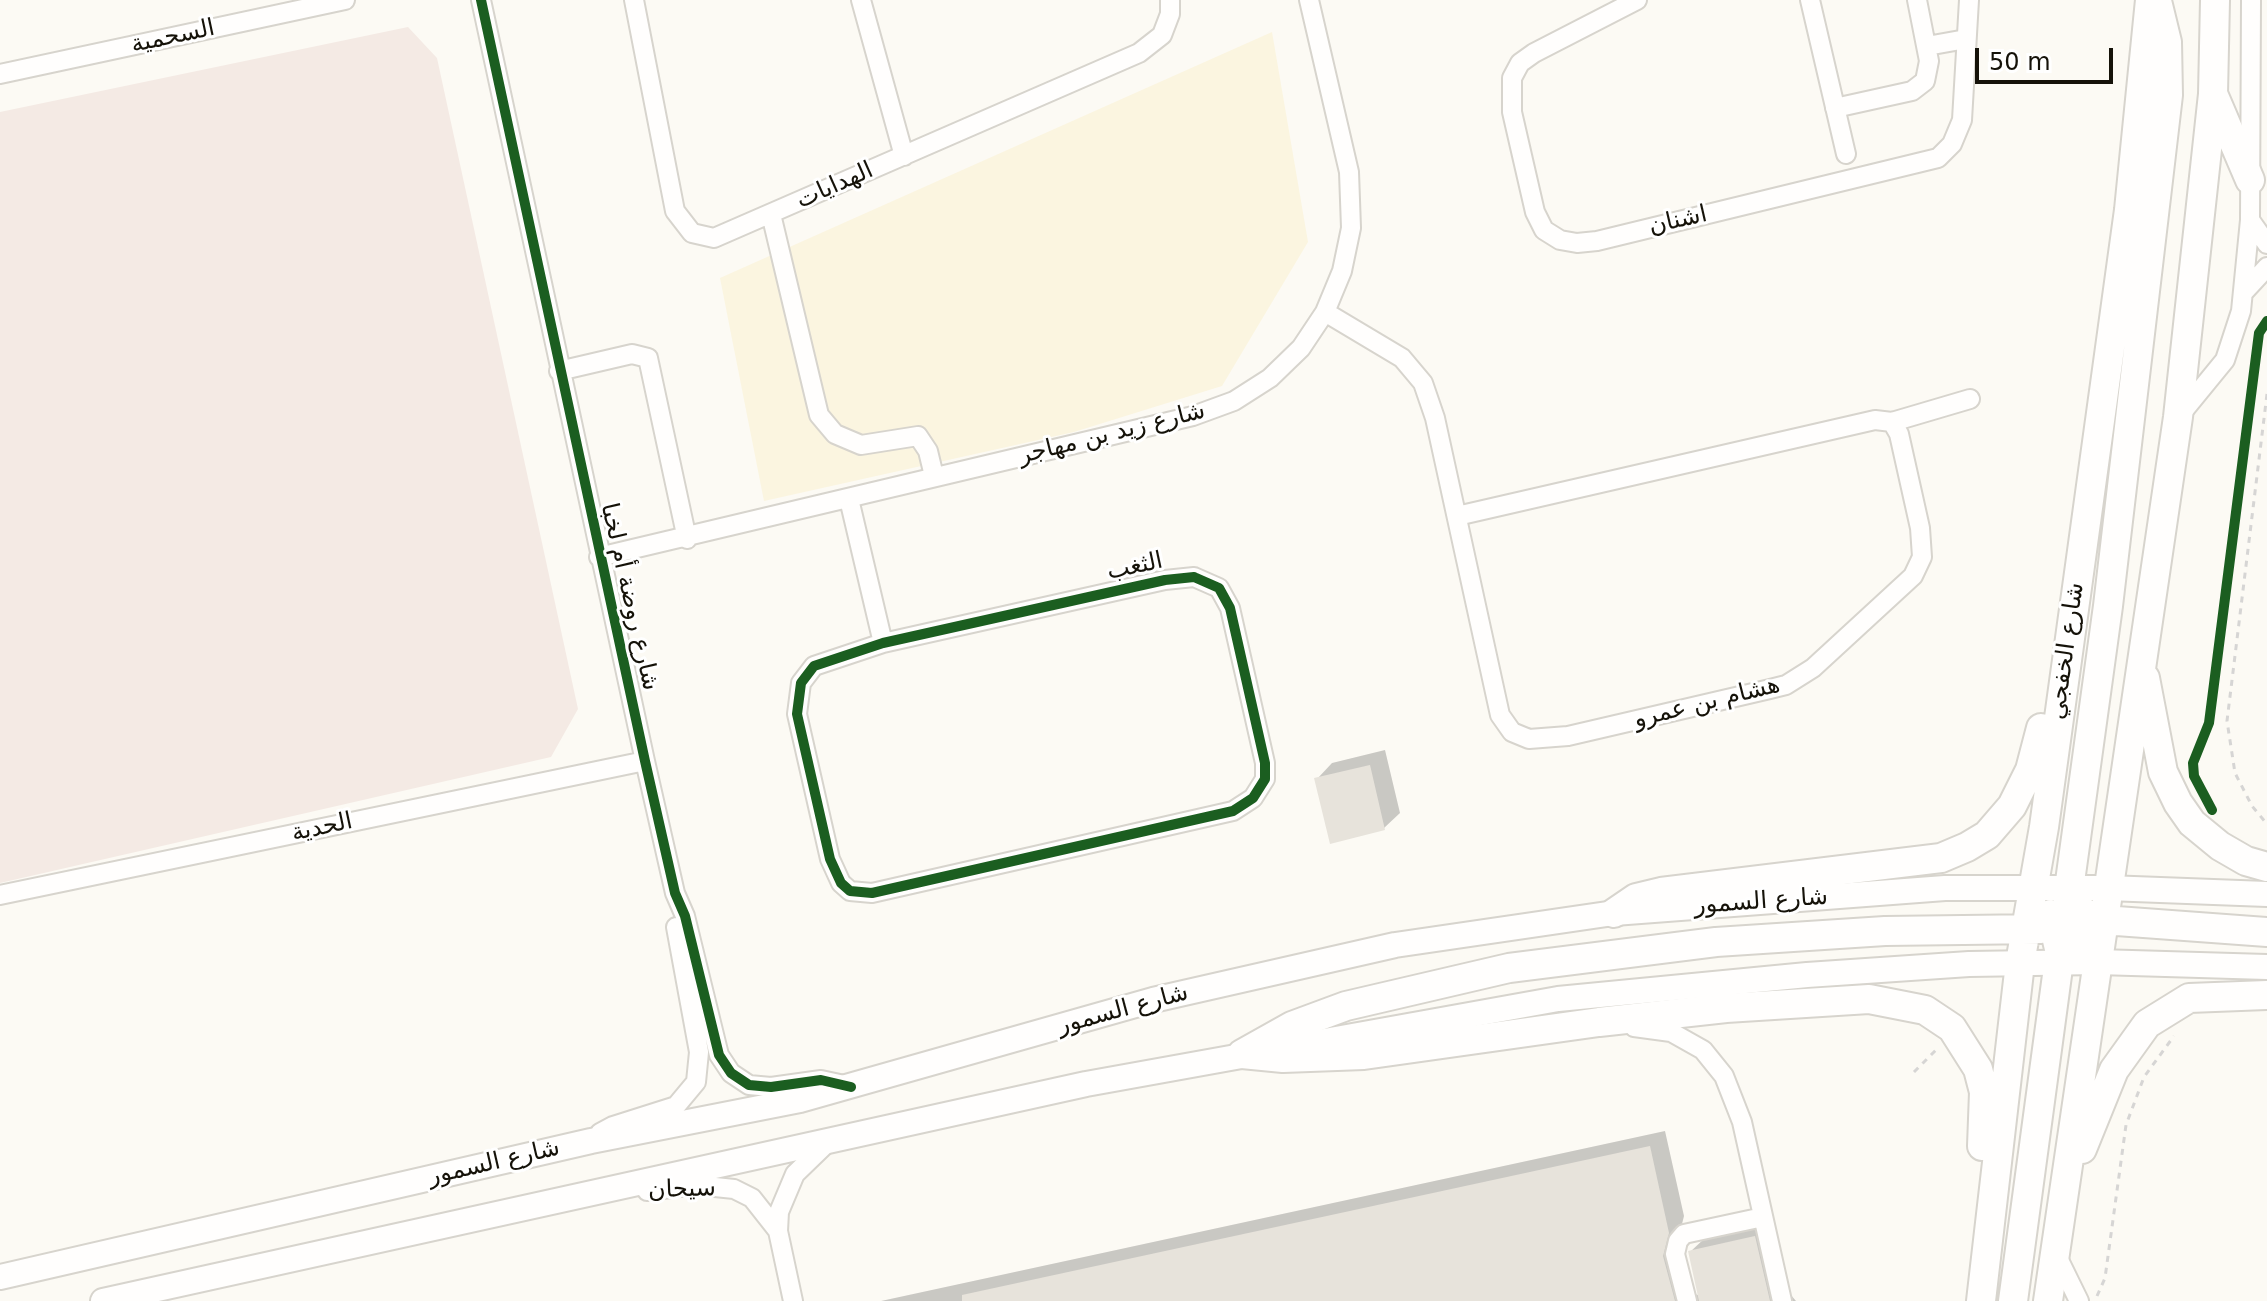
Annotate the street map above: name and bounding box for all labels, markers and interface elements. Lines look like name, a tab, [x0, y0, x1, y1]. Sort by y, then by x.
street label: السحمية	[128, 14, 218, 60]
scale bar	[1979, 32, 2117, 82]
text: 50 m	[1989, 48, 2051, 76]
street label: الهدايات	[792, 156, 878, 216]
street label: اشنان	[1646, 200, 1710, 242]
street label: شارع زيد بن مهاجر	[1016, 397, 1208, 471]
street label: شارع روضة أم لخبا	[593, 500, 665, 694]
street label: الثغب	[1104, 547, 1166, 587]
street label: شارع الخفجي	[2043, 581, 2091, 721]
street label: هشام بن عمرو	[1631, 671, 1783, 735]
street label: الحدية	[289, 808, 355, 848]
street label: شارع السمور	[1693, 883, 1829, 921]
street label: شارع السمور	[1054, 979, 1192, 1041]
street label: شارع السمور	[425, 1134, 563, 1192]
street label: سيحان	[648, 1174, 716, 1206]

